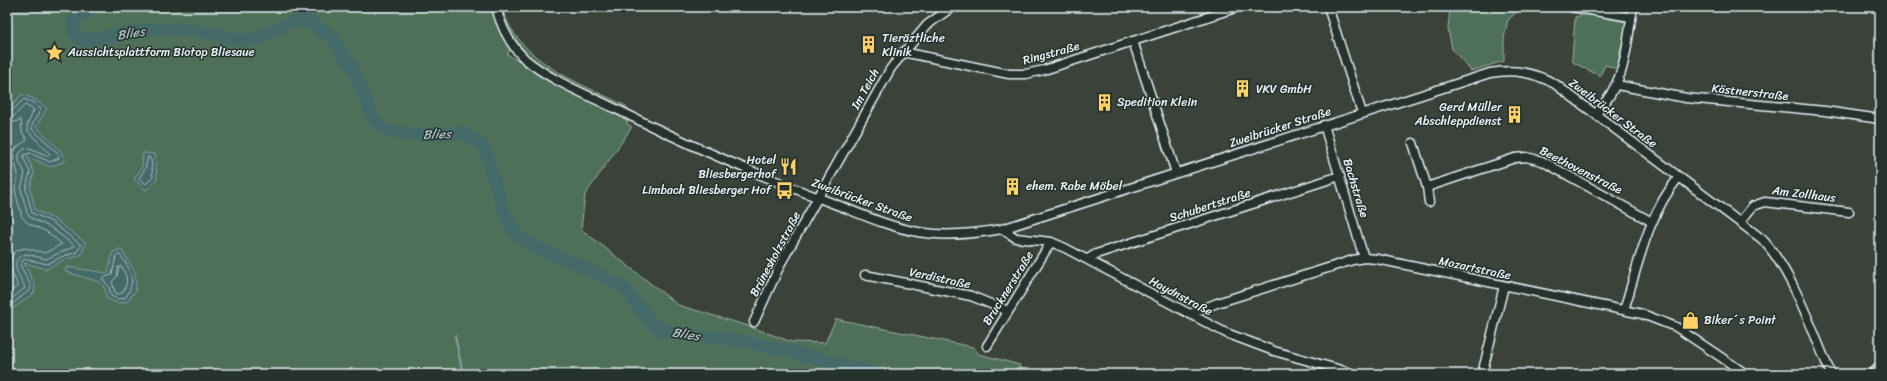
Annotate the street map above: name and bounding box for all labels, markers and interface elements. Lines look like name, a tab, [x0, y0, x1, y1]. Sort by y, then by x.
water label: Blies	[115, 19, 149, 47]
place label: Tieräztliche Klinik	[882, 27, 945, 63]
building icon: Tieräztliche Klinik	[859, 35, 879, 55]
street label: Ringstraße	[1020, 35, 1082, 71]
place label: Aussichtsplattform Biotop Bliesaue	[67, 41, 255, 63]
place icon: Aussichtsplattform Biotop Bliesaue	[45, 42, 65, 62]
street label: Im Teich	[844, 64, 885, 115]
street label: Zweibrücker Straße	[1564, 72, 1662, 154]
street label: Kästnerstraße	[1711, 77, 1790, 107]
place label: VKV GmbH	[1256, 78, 1312, 100]
building icon: VKV GmbH	[1233, 79, 1253, 99]
place label: Spedition Klein	[1117, 91, 1198, 113]
building icon: Spedition Klein	[1094, 92, 1114, 112]
place label: Gerd Müller Abschleppdienst	[1414, 96, 1503, 132]
street label: Zweibrücker Straße	[1226, 100, 1334, 154]
building icon: Gerd Müller Abschleppdienst	[1505, 104, 1525, 124]
water label: Blies	[423, 122, 453, 146]
street label: Beethovenstraße	[1535, 140, 1627, 201]
place label: Hotel Bliesbergerhof	[698, 149, 778, 185]
street label: Bachstraße	[1337, 156, 1376, 221]
restaurant icon: Hotel Bliesbergerhof	[779, 157, 799, 177]
street label: Zweibrücker Straße	[808, 171, 916, 229]
place label: ehem. Rabe Möbel	[1026, 175, 1123, 197]
building icon: ehem. Rabe Möbel	[1003, 176, 1023, 196]
place label: Limbach Bliesberger Hof	[642, 179, 773, 201]
street label: Am Zollhaus	[1770, 179, 1838, 209]
bus stop icon: Limbach Bliesberger Hof	[774, 180, 794, 200]
street label: Schubertstraße	[1166, 181, 1254, 229]
street label: Brünesholzstraße	[743, 207, 807, 301]
street label: Brucknerstraße	[976, 246, 1040, 330]
street label: Mozartstraße	[1437, 250, 1513, 286]
street label: Verdistraße	[907, 261, 973, 295]
street label: Haydnstraße	[1145, 270, 1217, 322]
place label: Biker´s Point	[1704, 309, 1777, 331]
shop icon: Biker´s Point	[1681, 310, 1701, 330]
water label: Blies	[670, 320, 704, 348]

